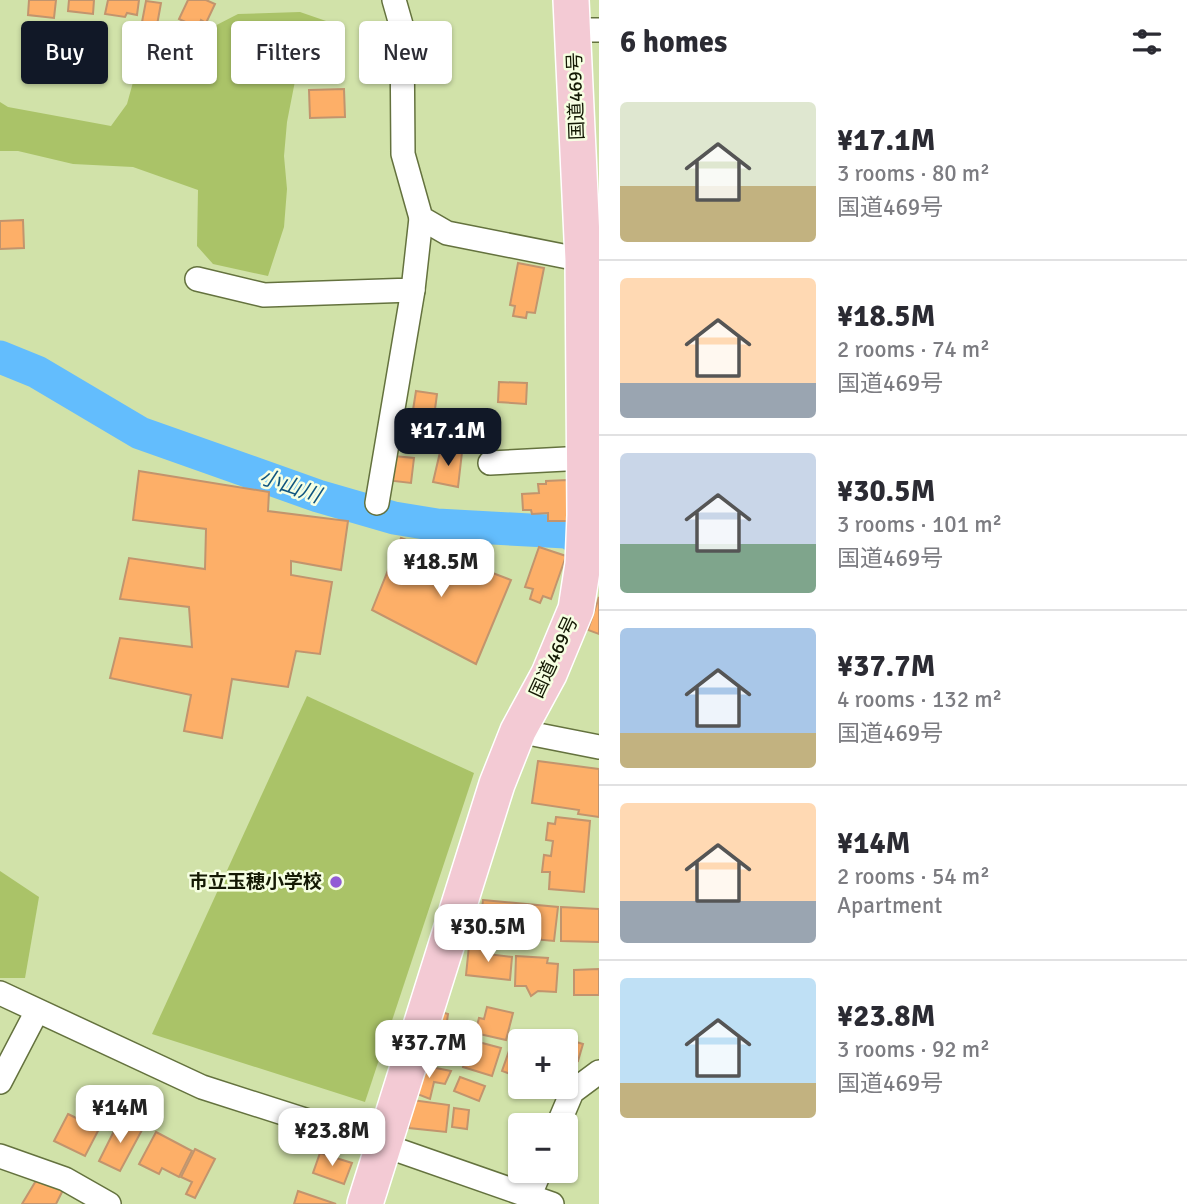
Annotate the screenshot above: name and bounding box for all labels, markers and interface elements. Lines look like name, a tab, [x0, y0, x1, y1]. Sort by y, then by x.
chip: Buy	[21, 21, 108, 84]
chip: Rent	[122, 21, 217, 84]
chip: Filters	[231, 21, 345, 84]
chip: New	[359, 21, 452, 84]
icon: filters	[1128, 23, 1166, 61]
text: 6 homes	[620, 24, 727, 61]
street label: 国道469号	[562, 52, 590, 140]
text: ¥17.1M	[837, 122, 935, 159]
icon: home	[676, 130, 760, 214]
text: 3 rooms · 80 m²	[837, 159, 990, 188]
text: 国道469号	[837, 193, 943, 222]
text: ¥18.5M	[837, 298, 935, 335]
icon: home	[676, 306, 760, 390]
text: 2 rooms · 74 m²	[837, 335, 990, 364]
text: 国道469号	[837, 369, 943, 398]
pin: ¥17.1M	[391, 408, 505, 468]
text: ¥17.1M	[410, 416, 486, 445]
water label: 小山川	[256, 463, 326, 509]
text: ¥30.5M	[837, 473, 935, 510]
icon: home	[676, 481, 760, 565]
text: 3 rooms · 101 m²	[837, 510, 1002, 539]
pin: ¥18.5M	[384, 540, 498, 599]
text: 国道469号	[837, 544, 943, 573]
text: ¥18.5M	[403, 547, 479, 576]
street label: 国道469号	[525, 612, 583, 702]
text: ¥37.7M	[837, 648, 935, 685]
icon: home	[676, 656, 760, 740]
text: 4 rooms · 132 m²	[837, 685, 1002, 714]
text: 国道469号	[837, 719, 943, 748]
text: ¥14M	[837, 825, 911, 862]
icon: home	[676, 831, 760, 915]
text: 2 rooms · 54 m²	[837, 862, 990, 891]
place label: 市立玉穂小学校	[189, 870, 322, 894]
marker: 市立玉穂小学校	[328, 874, 344, 890]
text: Apartment	[837, 891, 942, 920]
pin: ¥30.5M	[431, 904, 545, 964]
text: ¥30.5M	[450, 912, 526, 941]
text: ¥23.8M	[837, 998, 935, 1035]
icon: home	[676, 1006, 760, 1090]
pin: ¥37.7M	[372, 1020, 486, 1080]
text: ¥37.7M	[391, 1028, 467, 1057]
map controls	[508, 1029, 578, 1183]
button: +	[508, 1029, 578, 1099]
text: 3 rooms · 92 m²	[837, 1035, 990, 1064]
text: 国道469号	[837, 1069, 943, 1098]
pin: ¥14M	[79, 1086, 161, 1145]
text: ¥14M	[92, 1093, 148, 1122]
pin: ¥23.8M	[275, 1108, 389, 1168]
button: −	[508, 1113, 578, 1183]
text: ¥23.8M	[294, 1116, 370, 1145]

